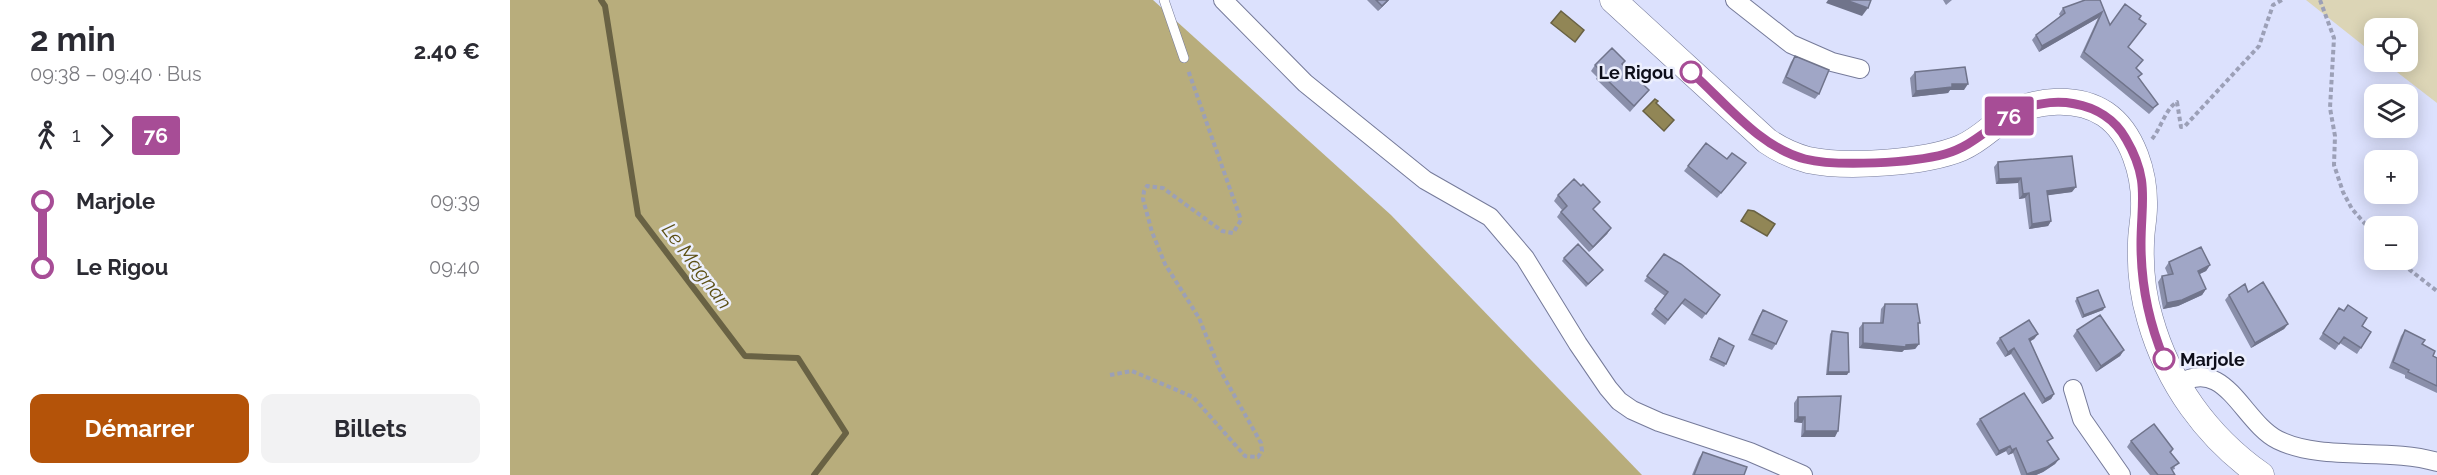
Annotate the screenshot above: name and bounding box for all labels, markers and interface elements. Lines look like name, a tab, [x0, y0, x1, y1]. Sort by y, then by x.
map controls	[2364, 18, 2418, 270]
button: locate	[2364, 18, 2418, 72]
text: 2 min	[30, 20, 116, 59]
text: 2.40 €	[414, 38, 480, 64]
marker: Le Rigou	[1680, 61, 1702, 83]
text: 09:38 – 09:40 · Bus	[30, 62, 202, 86]
place label: Le Rigou	[1599, 62, 1674, 83]
button: layers	[2364, 84, 2418, 138]
line badge: 76	[1982, 96, 2036, 136]
text: 76	[1997, 104, 2021, 129]
icon: walk	[30, 119, 63, 152]
icon: forward	[90, 119, 123, 152]
text: 1	[72, 123, 81, 147]
text: 76	[144, 123, 168, 148]
button: +	[2364, 150, 2418, 204]
text: Marjole	[76, 188, 155, 214]
text: 09:39	[430, 189, 480, 213]
button: −	[2364, 216, 2418, 270]
water label: Le Magnan	[657, 218, 737, 314]
text: Le Rigou	[76, 254, 168, 280]
text: 09:40	[429, 255, 480, 279]
marker: Marjole	[2153, 348, 2175, 370]
place label: Marjole	[2180, 349, 2245, 370]
button: Démarrer	[30, 394, 249, 463]
button: Billets	[261, 394, 480, 463]

